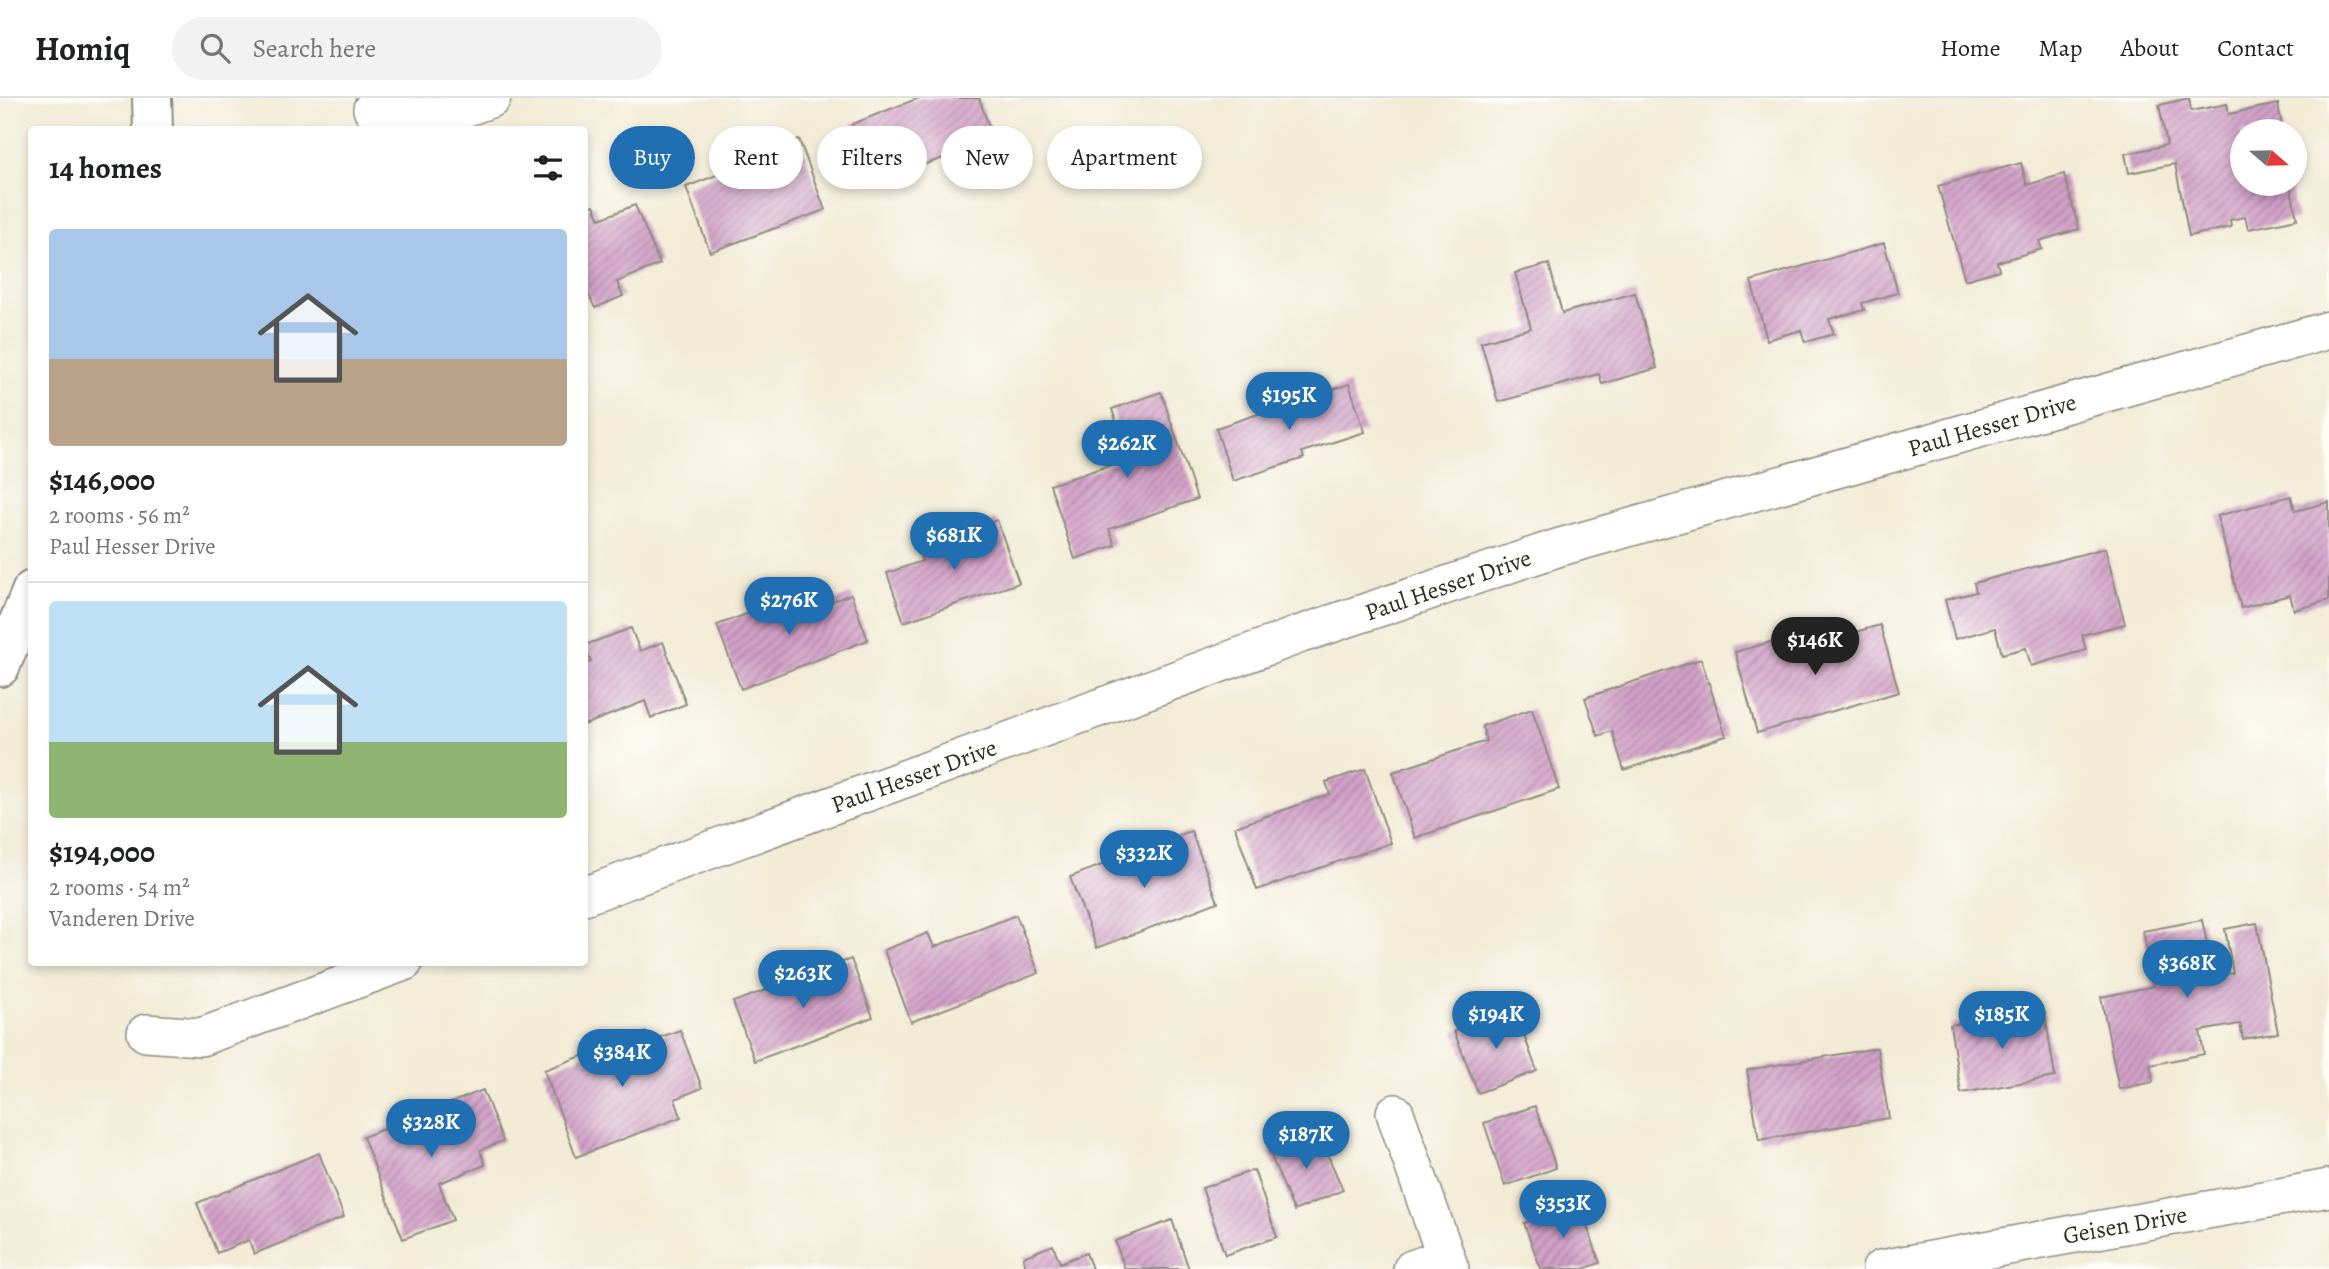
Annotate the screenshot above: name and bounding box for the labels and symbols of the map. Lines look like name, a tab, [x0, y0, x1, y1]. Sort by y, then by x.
north arrow	[2230, 119, 2306, 196]
pin: $195K	[1240, 372, 1338, 432]
street label: Paul Hesser Drive	[1904, 386, 2080, 464]
pin: $262K	[1078, 420, 1176, 480]
pin: $681K	[905, 512, 1003, 572]
street label: Paul Hesser Drive	[1361, 542, 1535, 628]
pin: $276K	[740, 578, 838, 637]
pin: $146K	[1766, 618, 1864, 677]
street label: Paul Hesser Drive	[827, 731, 1001, 821]
pin: $332K	[1095, 830, 1193, 890]
pin: $368K	[2138, 940, 2236, 1000]
pin: $263K	[754, 950, 852, 1010]
pin: $194K	[1447, 992, 1545, 1051]
pin: $185K	[1953, 992, 2051, 1051]
pin: $384K	[573, 1030, 671, 1089]
pin: $328K	[382, 1100, 480, 1159]
pin: $187K	[1257, 1112, 1355, 1171]
pin: $353K	[1514, 1180, 1612, 1240]
street label: Geisen Drive	[2061, 1198, 2189, 1252]

